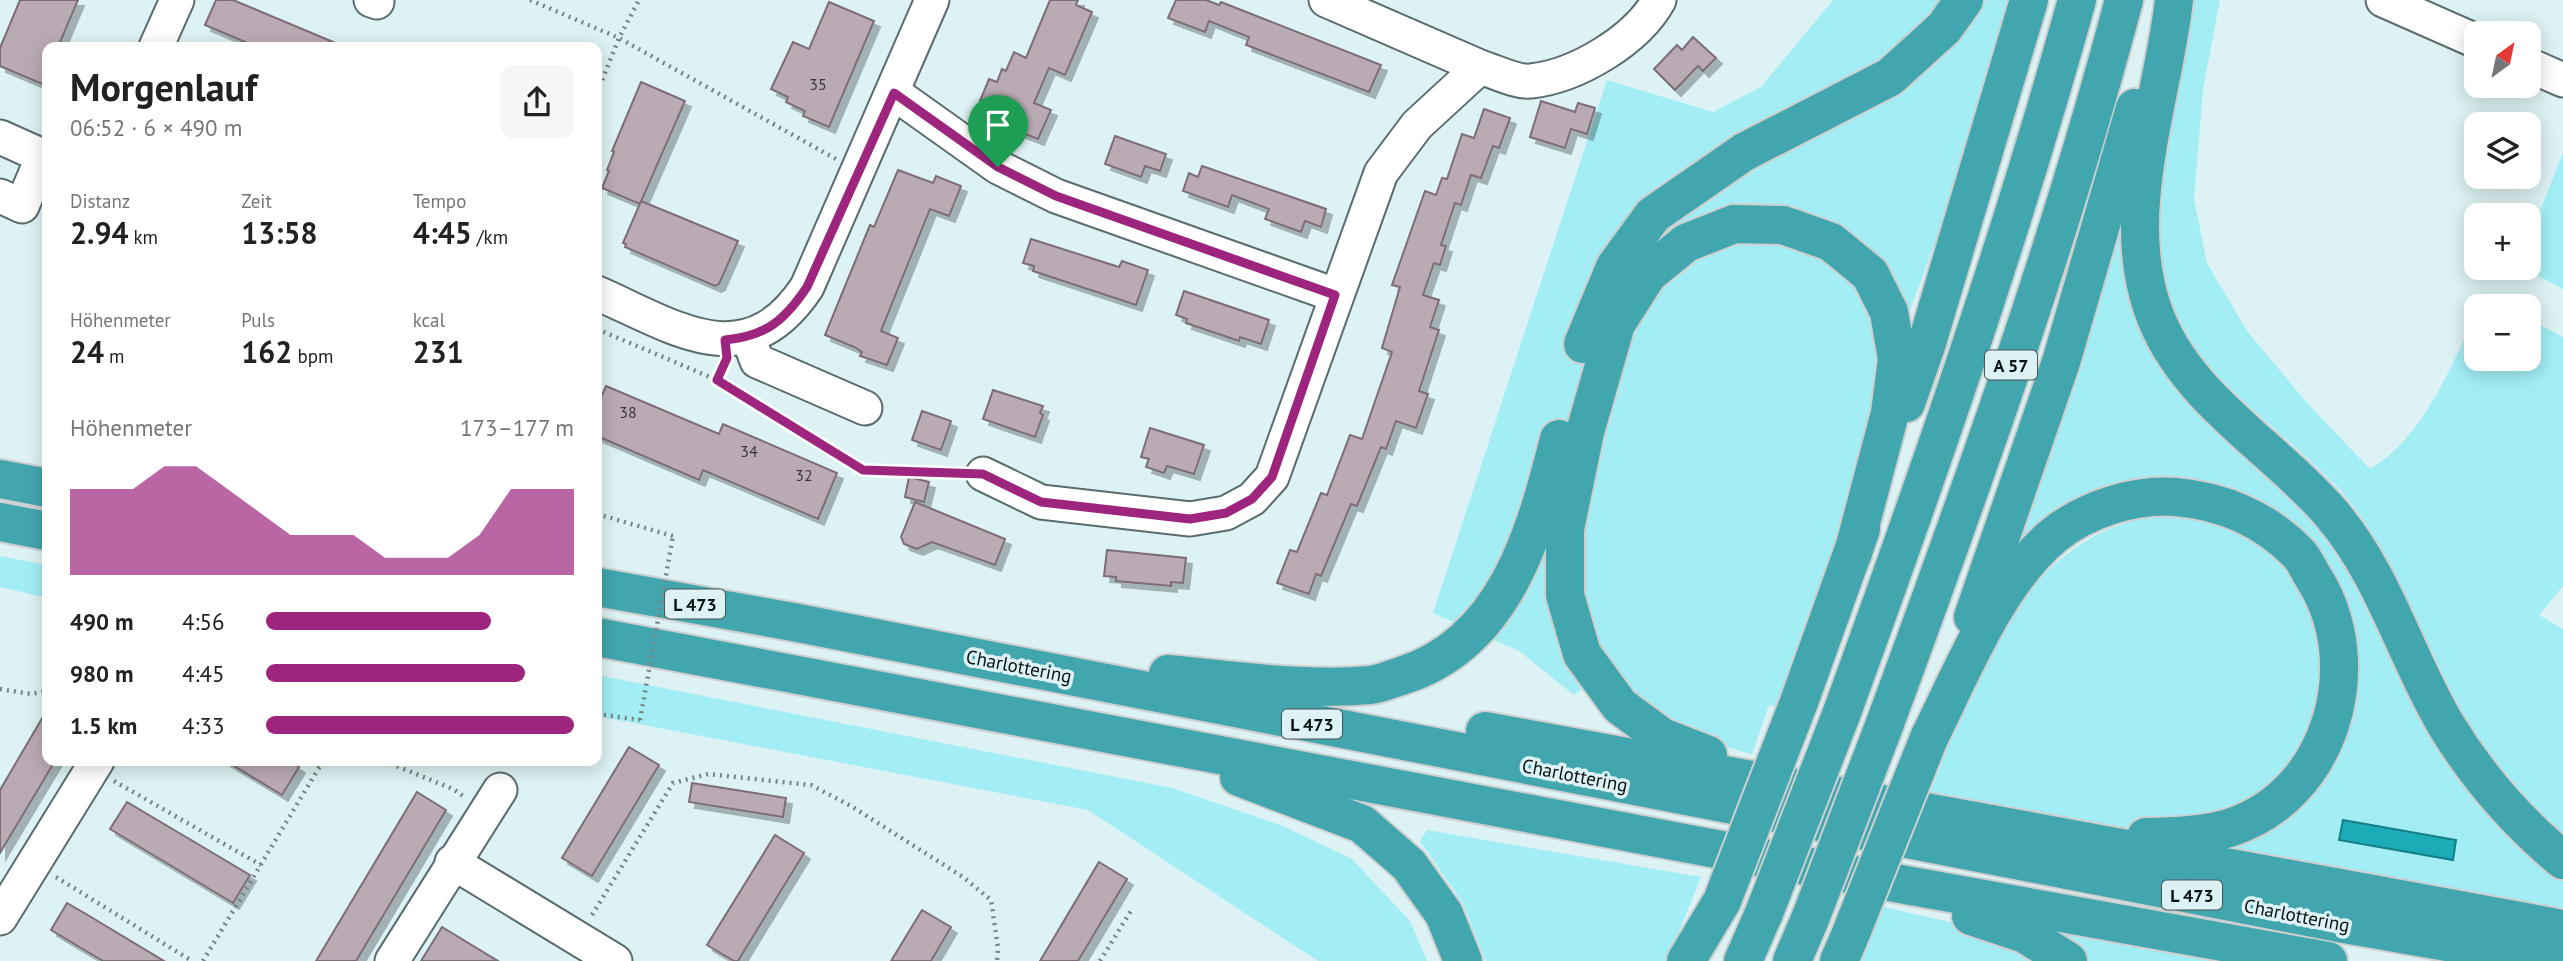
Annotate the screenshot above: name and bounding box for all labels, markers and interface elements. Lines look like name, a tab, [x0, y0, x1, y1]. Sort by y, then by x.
north arrow	[2464, 21, 2541, 98]
map controls	[2464, 21, 2541, 371]
text: Morgenlauf	[70, 62, 257, 111]
button: share	[500, 65, 574, 139]
house number: 35	[809, 74, 827, 94]
pin	[968, 95, 1028, 167]
icon: arrive	[979, 106, 1017, 144]
button: layers	[2464, 112, 2541, 189]
text: 06:52 · 6 × 490 m	[70, 113, 242, 142]
text: Distanz	[70, 189, 130, 213]
text: Zeit	[241, 189, 272, 213]
text: Tempo	[413, 189, 466, 213]
button: +	[2464, 203, 2541, 280]
text: 2.94	[70, 213, 128, 252]
text: 13:58	[241, 213, 317, 252]
text: 4:45	[413, 213, 472, 252]
text: km	[128, 225, 158, 249]
text: /km	[472, 225, 508, 249]
button: −	[2464, 294, 2541, 371]
text: Höhenmeter	[70, 308, 171, 332]
text: Puls	[241, 308, 275, 332]
text: kcal	[413, 308, 445, 332]
text: 24	[70, 332, 104, 371]
text: 162	[241, 332, 292, 371]
text: 231	[413, 332, 464, 371]
text: m	[104, 344, 125, 368]
text: bpm	[292, 344, 333, 368]
road number: A 57	[1985, 351, 2037, 380]
house number: 38	[619, 402, 637, 422]
text: Höhenmeter	[70, 413, 192, 442]
text: 173–177 m	[460, 413, 574, 442]
house number: 34	[740, 441, 758, 461]
house number: 32	[795, 465, 813, 485]
road number: L 473	[665, 590, 725, 618]
text: 490 m	[70, 607, 133, 636]
text: 4:56	[182, 607, 225, 636]
street label: Charlottering	[964, 644, 1074, 688]
text: 980 m	[70, 659, 133, 688]
text: 4:45	[182, 659, 225, 688]
road number: L 473	[1282, 710, 1342, 738]
text: 1.5 km	[70, 711, 137, 740]
text: 4:33	[182, 711, 225, 740]
street label: Charlottering	[1520, 753, 1630, 797]
road number: L 473	[2162, 880, 2222, 910]
street label: Charlottering	[2242, 893, 2352, 937]

